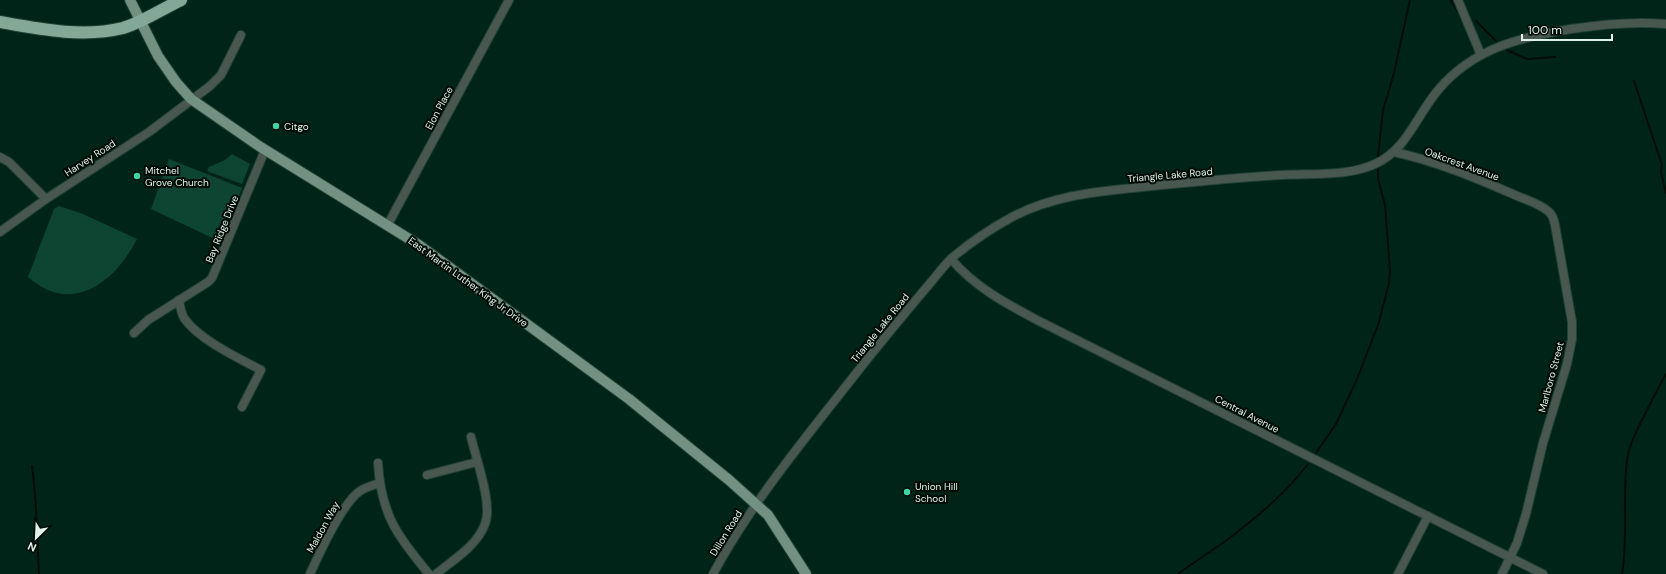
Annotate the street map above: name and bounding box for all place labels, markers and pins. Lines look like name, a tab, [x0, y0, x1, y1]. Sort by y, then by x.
place label: Citgo	[284, 120, 309, 133]
marker: Citgo	[271, 121, 281, 131]
place label: Mitchel Grove Church	[145, 164, 209, 189]
marker: Mitchel Grove Church	[132, 171, 142, 181]
place label: Union Hill School	[915, 480, 958, 505]
marker: Union Hill School	[902, 487, 912, 497]

